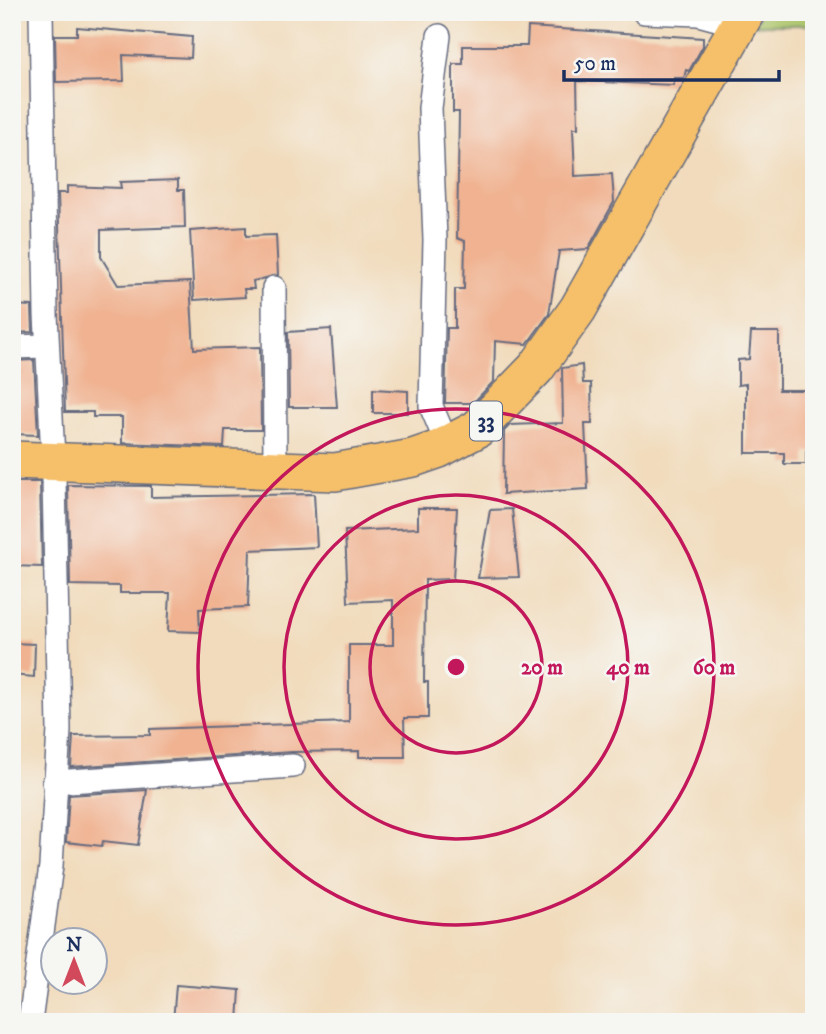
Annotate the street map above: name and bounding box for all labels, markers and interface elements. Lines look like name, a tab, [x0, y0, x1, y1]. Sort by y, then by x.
scale bar	[564, 38, 779, 82]
text: 50 m	[574, 51, 616, 77]
road number: 33	[470, 402, 502, 440]
centre of rings	[444, 655, 468, 679]
text: 20 m	[521, 655, 563, 681]
text: 40 m	[606, 655, 650, 681]
text: 60 m	[693, 655, 735, 681]
north arrow	[38, 926, 108, 996]
text: N	[66, 934, 82, 957]

